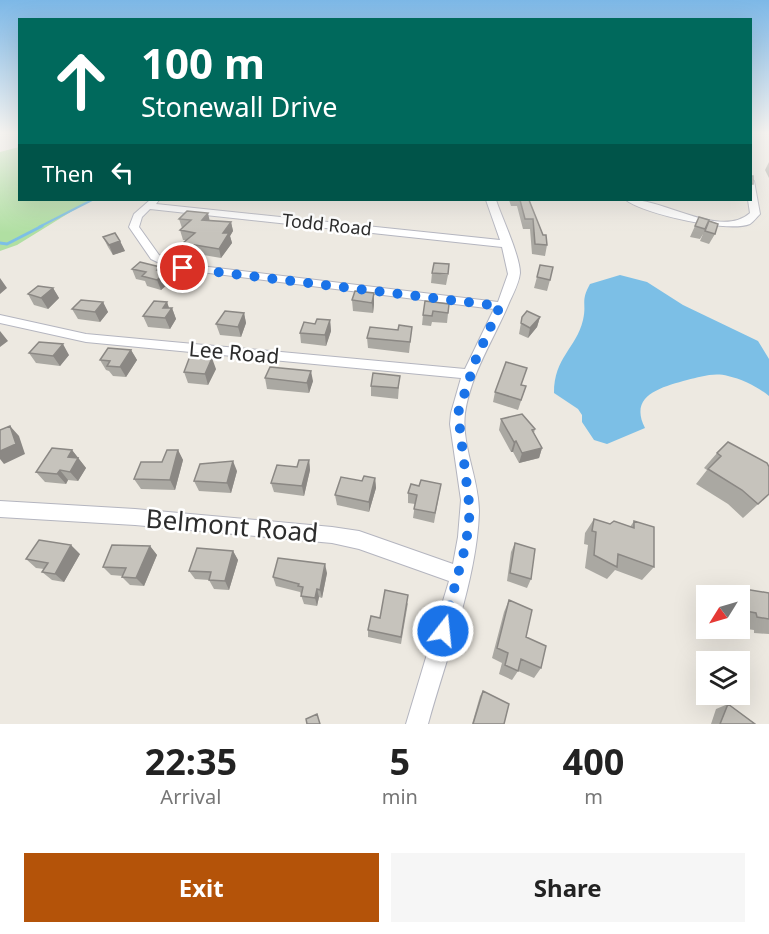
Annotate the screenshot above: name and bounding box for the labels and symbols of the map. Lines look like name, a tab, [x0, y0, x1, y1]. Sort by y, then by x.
street label: Todd Road	[281, 207, 373, 241]
pin	[157, 242, 208, 293]
street label: Lee Road	[188, 334, 280, 370]
street label: Belmont Road	[144, 500, 320, 550]
north arrow	[696, 585, 750, 639]
position arrow	[411, 599, 475, 663]

